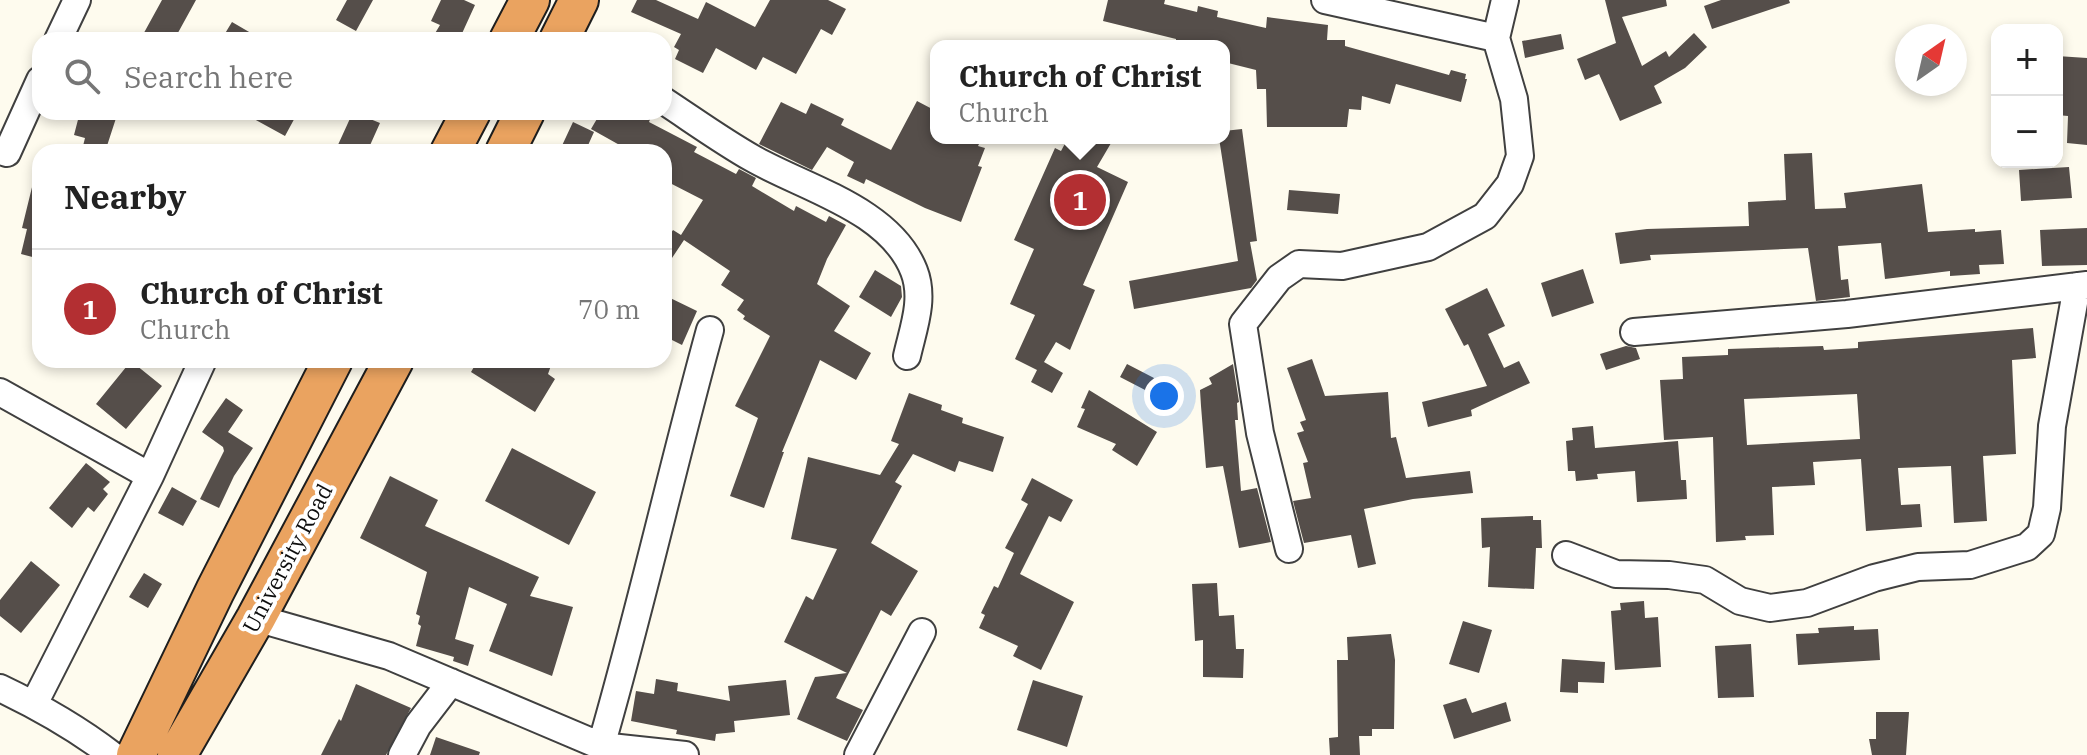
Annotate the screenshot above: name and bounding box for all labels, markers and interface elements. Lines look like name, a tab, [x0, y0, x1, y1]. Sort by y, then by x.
north arrow	[1895, 24, 1967, 96]
map controls	[1991, 24, 2063, 168]
button: +	[1991, 24, 2063, 96]
search box	[32, 32, 672, 120]
popup	[930, 40, 1230, 144]
icon: search	[60, 54, 104, 98]
text: Church of Christ	[959, 56, 1201, 95]
text: Search here	[124, 57, 293, 96]
text: Church	[959, 95, 1049, 129]
button: −	[1991, 96, 2063, 168]
pin: 1	[1054, 170, 1106, 230]
text: Nearby	[64, 174, 186, 218]
text: Church of Christ	[140, 273, 383, 312]
text: 1	[82, 292, 98, 326]
text: 70 m	[578, 292, 640, 326]
text: Church	[140, 312, 230, 346]
your location	[1144, 376, 1184, 416]
street label: University Road	[235, 478, 339, 638]

